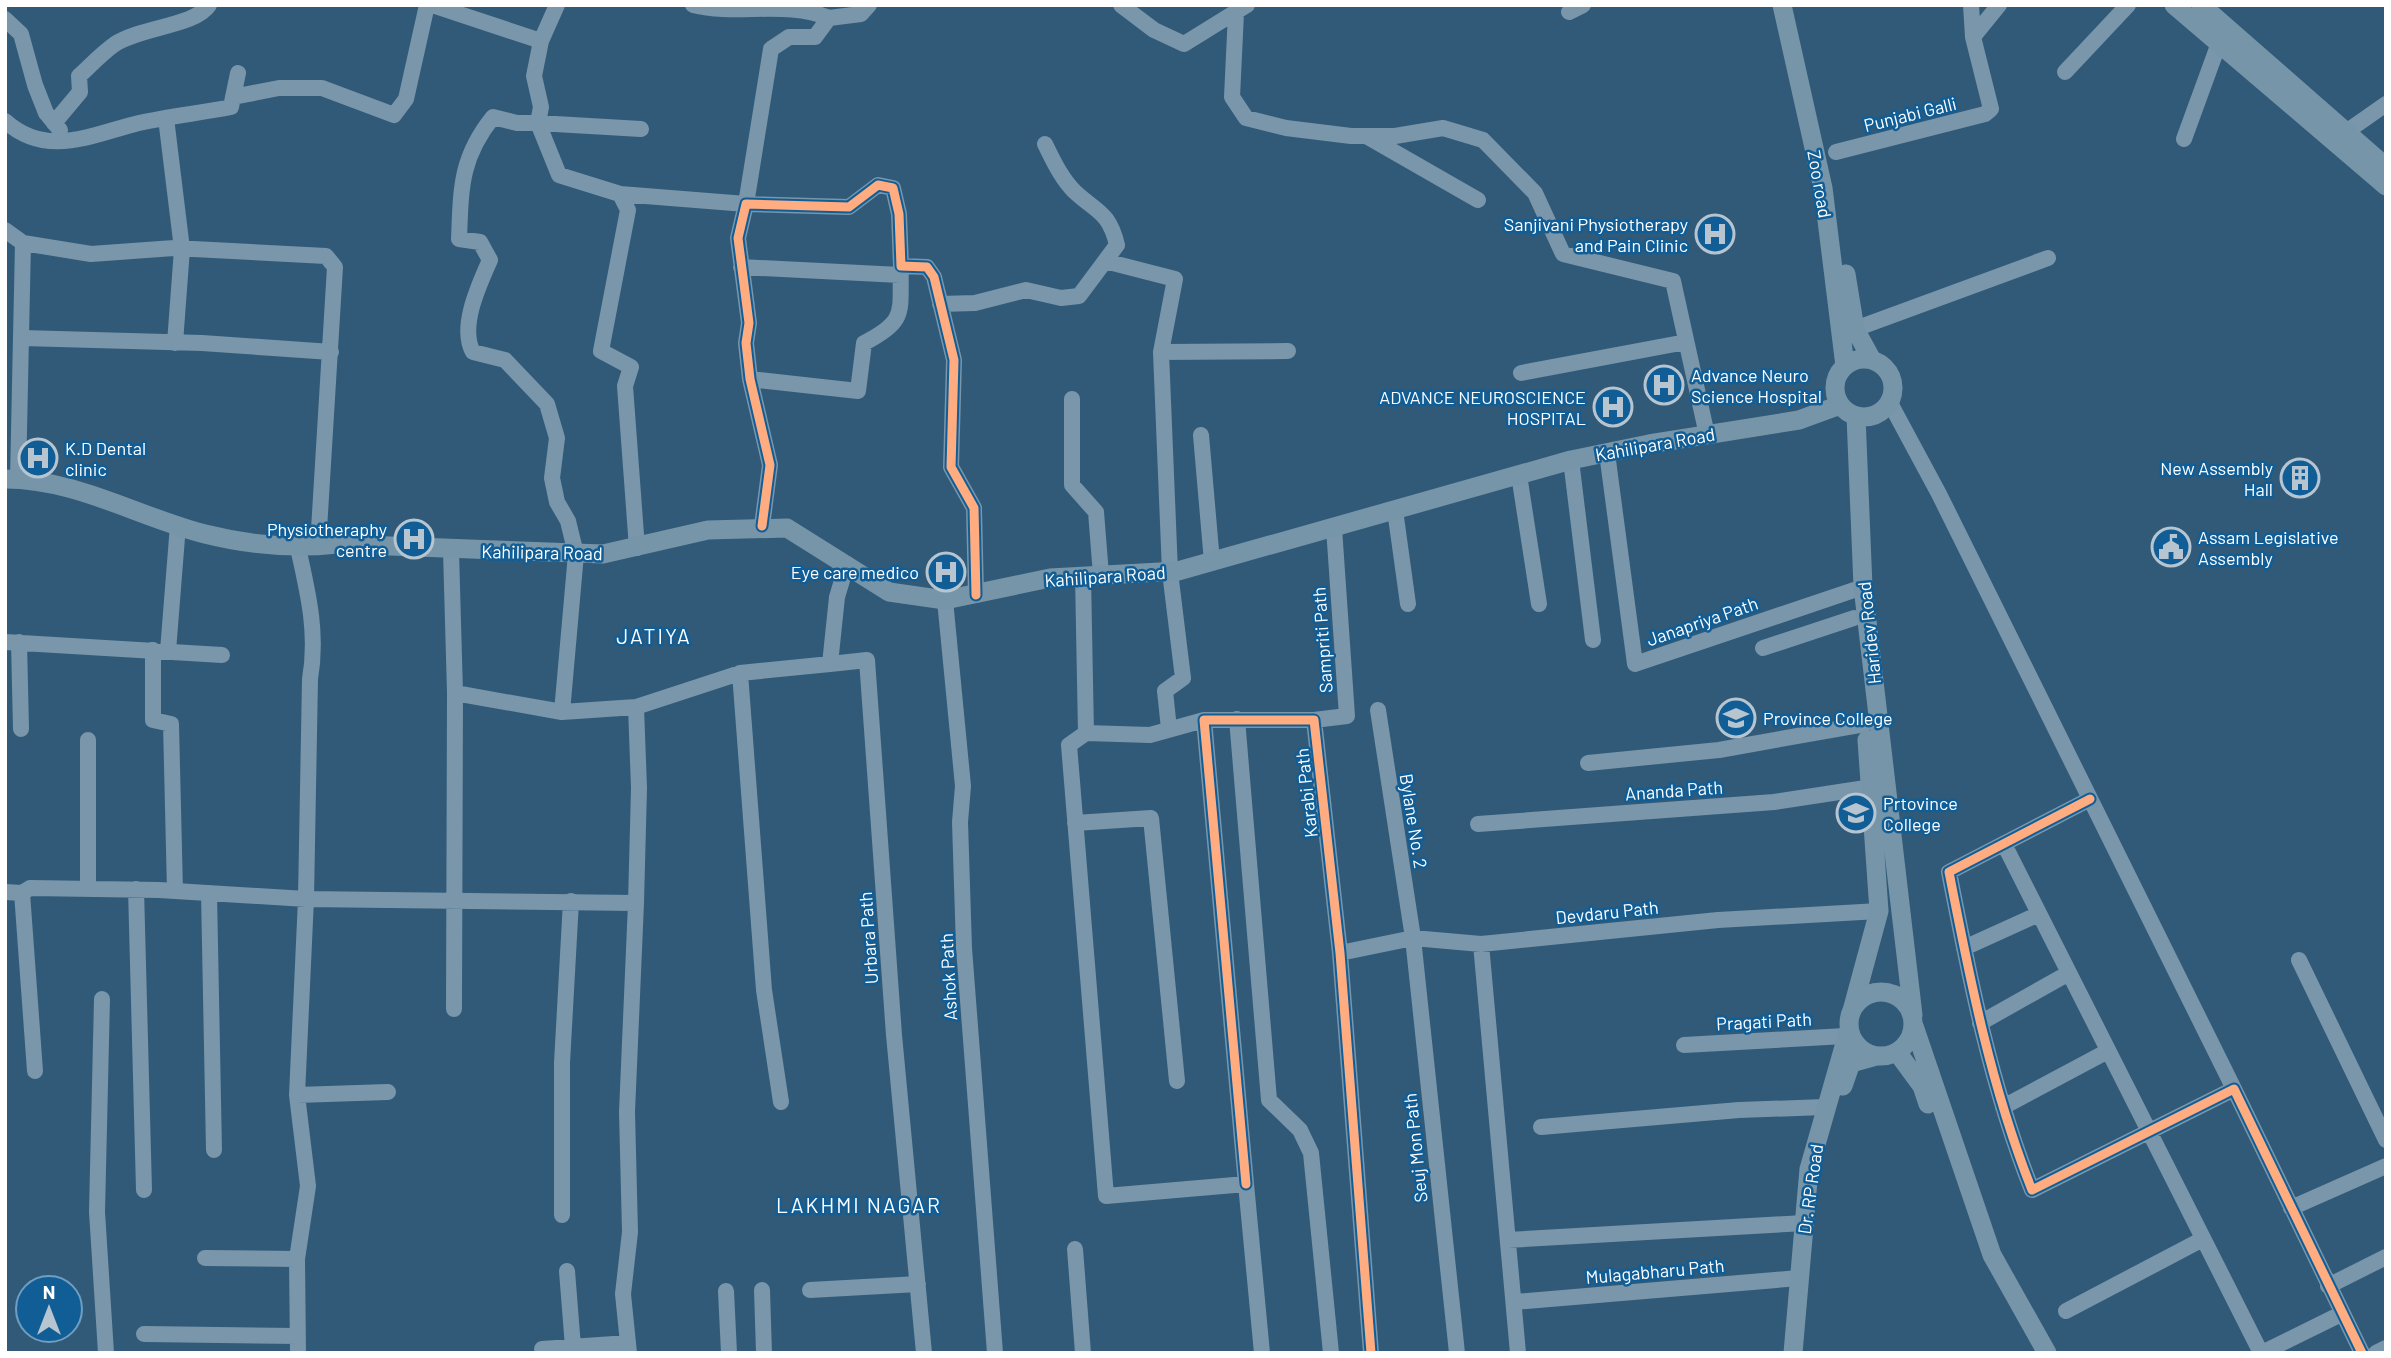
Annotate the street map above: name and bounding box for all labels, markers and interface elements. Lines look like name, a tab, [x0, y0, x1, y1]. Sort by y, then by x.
street label: Punjabi Galli	[1861, 92, 1959, 136]
street label: Zoo road	[1803, 148, 1837, 220]
place label: Sanjivani Physiotherapy and Pain Clinic	[1504, 213, 1688, 256]
hospital icon: Sanjivani Physiotherapy and Pain Clinic	[1694, 213, 1736, 255]
hospital icon: Advance Neuro Science Hospital	[1643, 364, 1685, 406]
place label: Advance Neuro Science Hospital	[1691, 364, 1822, 407]
place label: ADVANCE NEUROSCIENCE HOSPITAL	[1379, 386, 1586, 429]
hospital icon: ADVANCE NEUROSCIENCE HOSPITAL	[1592, 386, 1634, 428]
street label: Kahilipara Road	[1593, 423, 1717, 465]
hospital icon: K.D Dental clinic	[17, 437, 59, 479]
place label: K.D Dental clinic	[65, 437, 146, 480]
place label: New Assembly Hall	[2160, 457, 2273, 500]
building icon: New Assembly Hall	[2279, 457, 2321, 499]
place label: Physiotheraphy centre	[267, 518, 387, 561]
hospital icon: Physiotheraphy centre	[393, 518, 435, 560]
public building icon: Assam Legislative Assembly	[2150, 526, 2192, 568]
place label: Assam Legislative Assembly	[2198, 526, 2339, 569]
street label: Kahilipara Road	[481, 540, 603, 564]
hospital icon: Eye care medico	[925, 551, 967, 593]
place label: Eye care medico	[791, 561, 919, 583]
street label: Kahilipara Road	[1044, 561, 1166, 591]
street label: Haridev Road	[1853, 581, 1885, 685]
street label: Sampriti Path	[1307, 586, 1337, 694]
street label: Janapriya Path	[1643, 592, 1761, 650]
district label: JATIYA	[616, 623, 692, 648]
school or university icon: Province College	[1715, 697, 1757, 739]
place label: Province College	[1763, 707, 1893, 729]
street label: Karabi Path	[1290, 747, 1322, 839]
street label: Bylane No. 2	[1396, 772, 1432, 870]
street label: Ananda Path	[1624, 776, 1724, 804]
school or university icon: Prtovince College	[1835, 792, 1877, 834]
place label: Prtovince College	[1883, 792, 1958, 835]
street label: Urbara Path	[854, 891, 882, 985]
street label: Devdaru Path	[1554, 896, 1660, 928]
street label: Ashok Path	[935, 933, 961, 1021]
street label: Pragati Path	[1716, 1008, 1812, 1034]
street label: Seuj Mon Path	[1398, 1092, 1432, 1204]
street label: Dr. RP Road	[1793, 1143, 1827, 1235]
district label: LAKHMI NAGAR	[776, 1192, 942, 1217]
street label: Mulagabharu Path	[1585, 1254, 1725, 1288]
north arrow	[14, 1274, 84, 1344]
text: N	[43, 1280, 55, 1303]

